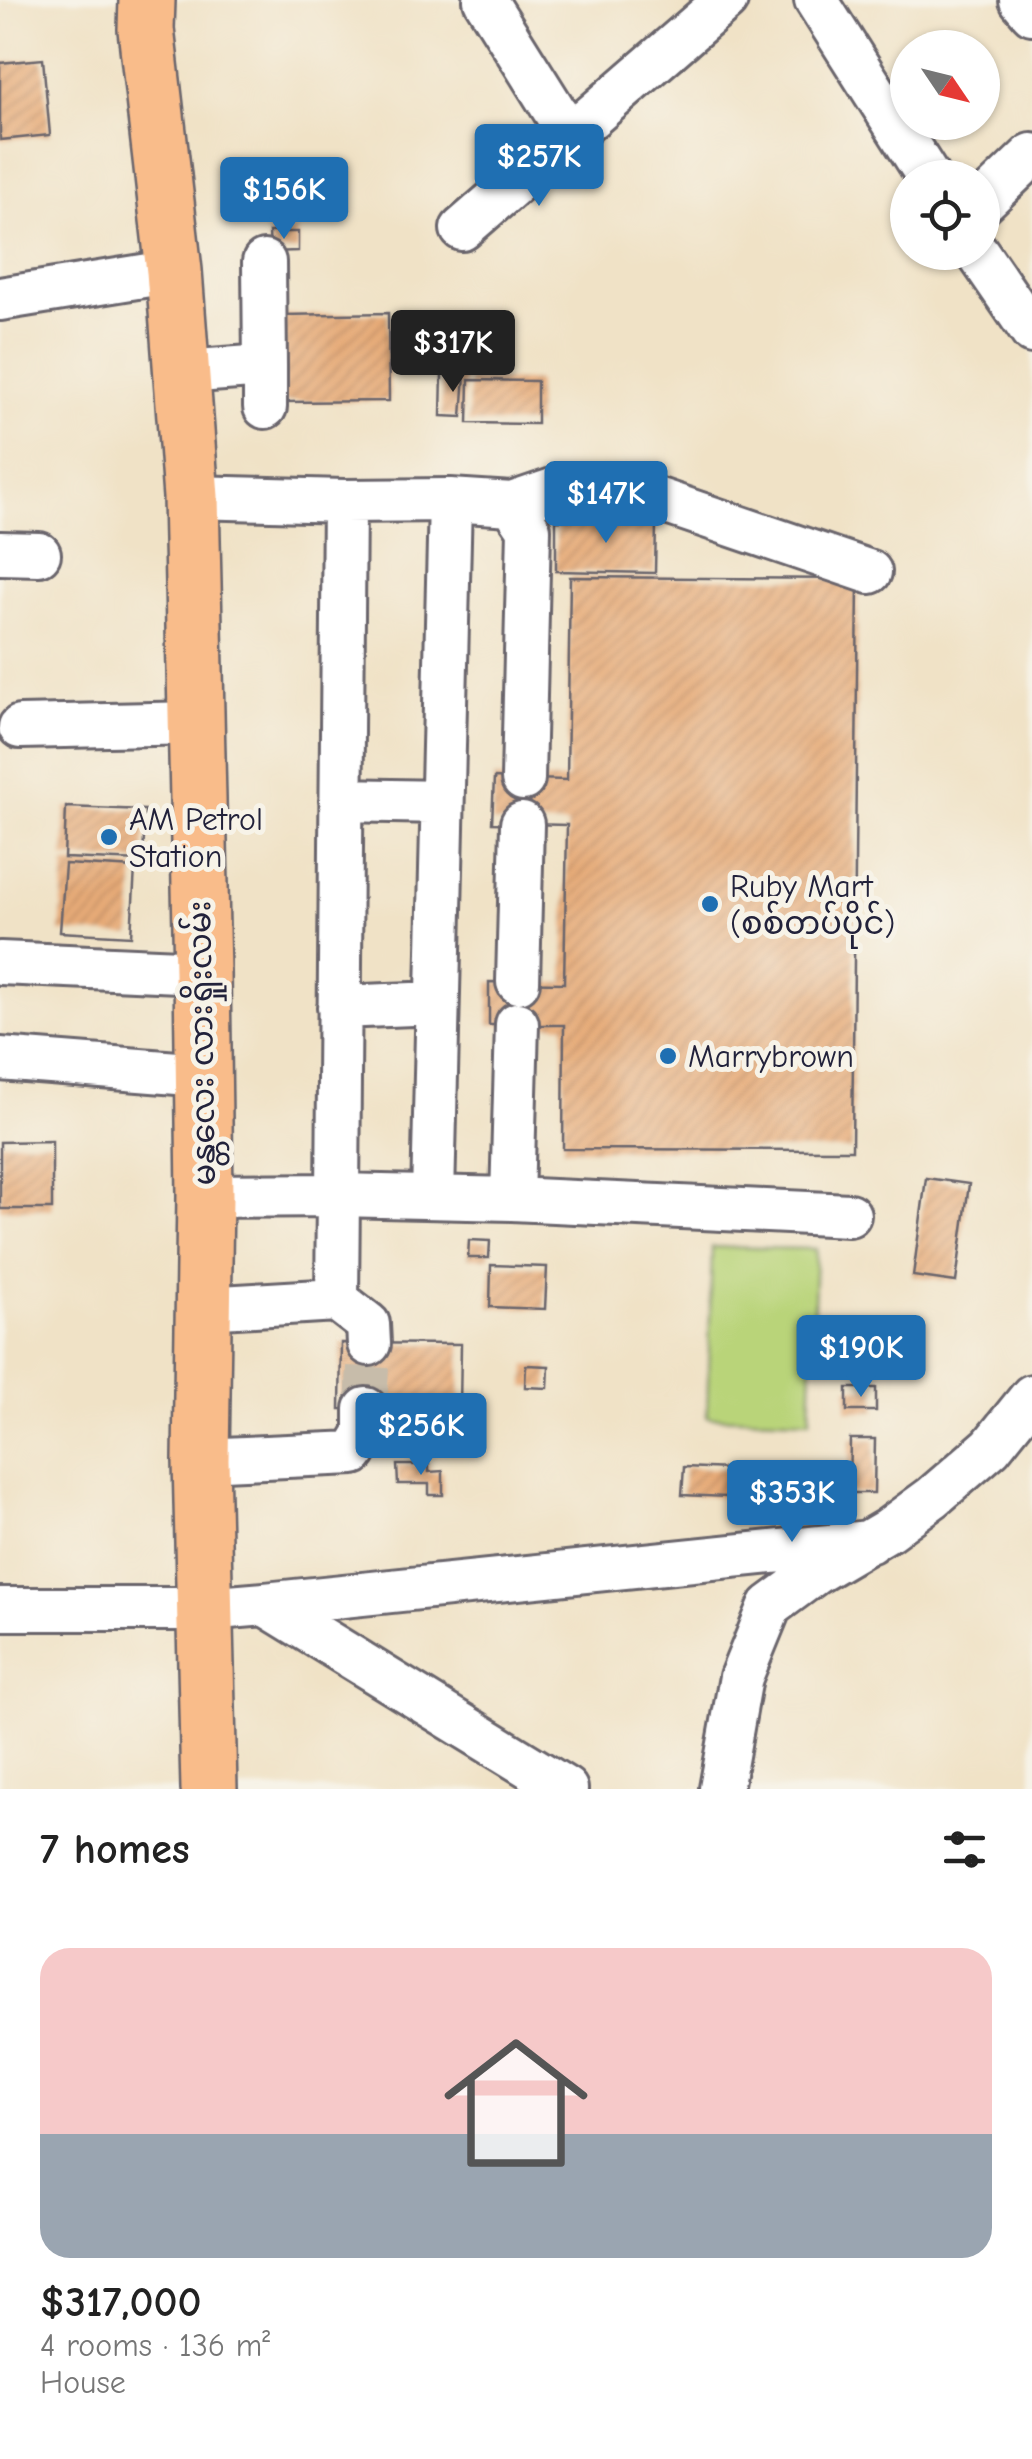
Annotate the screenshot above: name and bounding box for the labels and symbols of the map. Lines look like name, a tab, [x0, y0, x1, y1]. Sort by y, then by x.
north arrow	[890, 30, 1000, 140]
pin: $257K	[469, 124, 609, 209]
pin: $156K	[214, 157, 354, 242]
pin: $317K	[383, 310, 523, 395]
pin: $147K	[536, 461, 676, 546]
place label: AM Petrol Station	[129, 801, 263, 875]
marker: AM Petrol Station	[98, 826, 120, 848]
place label: Ruby Mart (စစ်တပ်ပိုင်)	[730, 868, 895, 949]
marker: Ruby Mart (စစ်တပ်ပိုင်)	[699, 893, 721, 915]
street label: မန္တလေး လားရှိုးလမ်း	[176, 900, 230, 1186]
place label: Marrybrown	[688, 1038, 854, 1075]
marker: Marrybrown	[657, 1045, 679, 1067]
pin: $190K	[791, 1315, 931, 1400]
pin: $256K	[351, 1393, 491, 1478]
pin: $353K	[722, 1460, 862, 1545]

